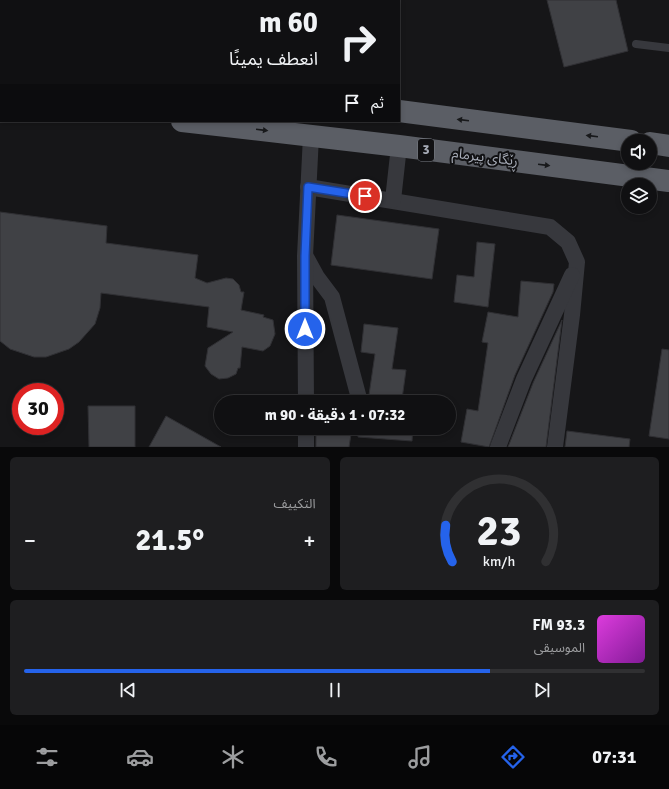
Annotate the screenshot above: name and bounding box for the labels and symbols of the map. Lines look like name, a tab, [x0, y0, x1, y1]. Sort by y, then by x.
one-way arrow	[457, 116, 469, 123]
one-way arrow	[256, 127, 268, 134]
one-way arrow	[586, 133, 598, 139]
road number: 3	[418, 139, 434, 161]
street label: ڕێگای پیرمام	[451, 145, 519, 172]
one-way arrow	[538, 162, 550, 168]
pin	[348, 179, 382, 213]
position arrow	[284, 308, 326, 350]
speed limit sign: 30	[12, 383, 64, 435]

